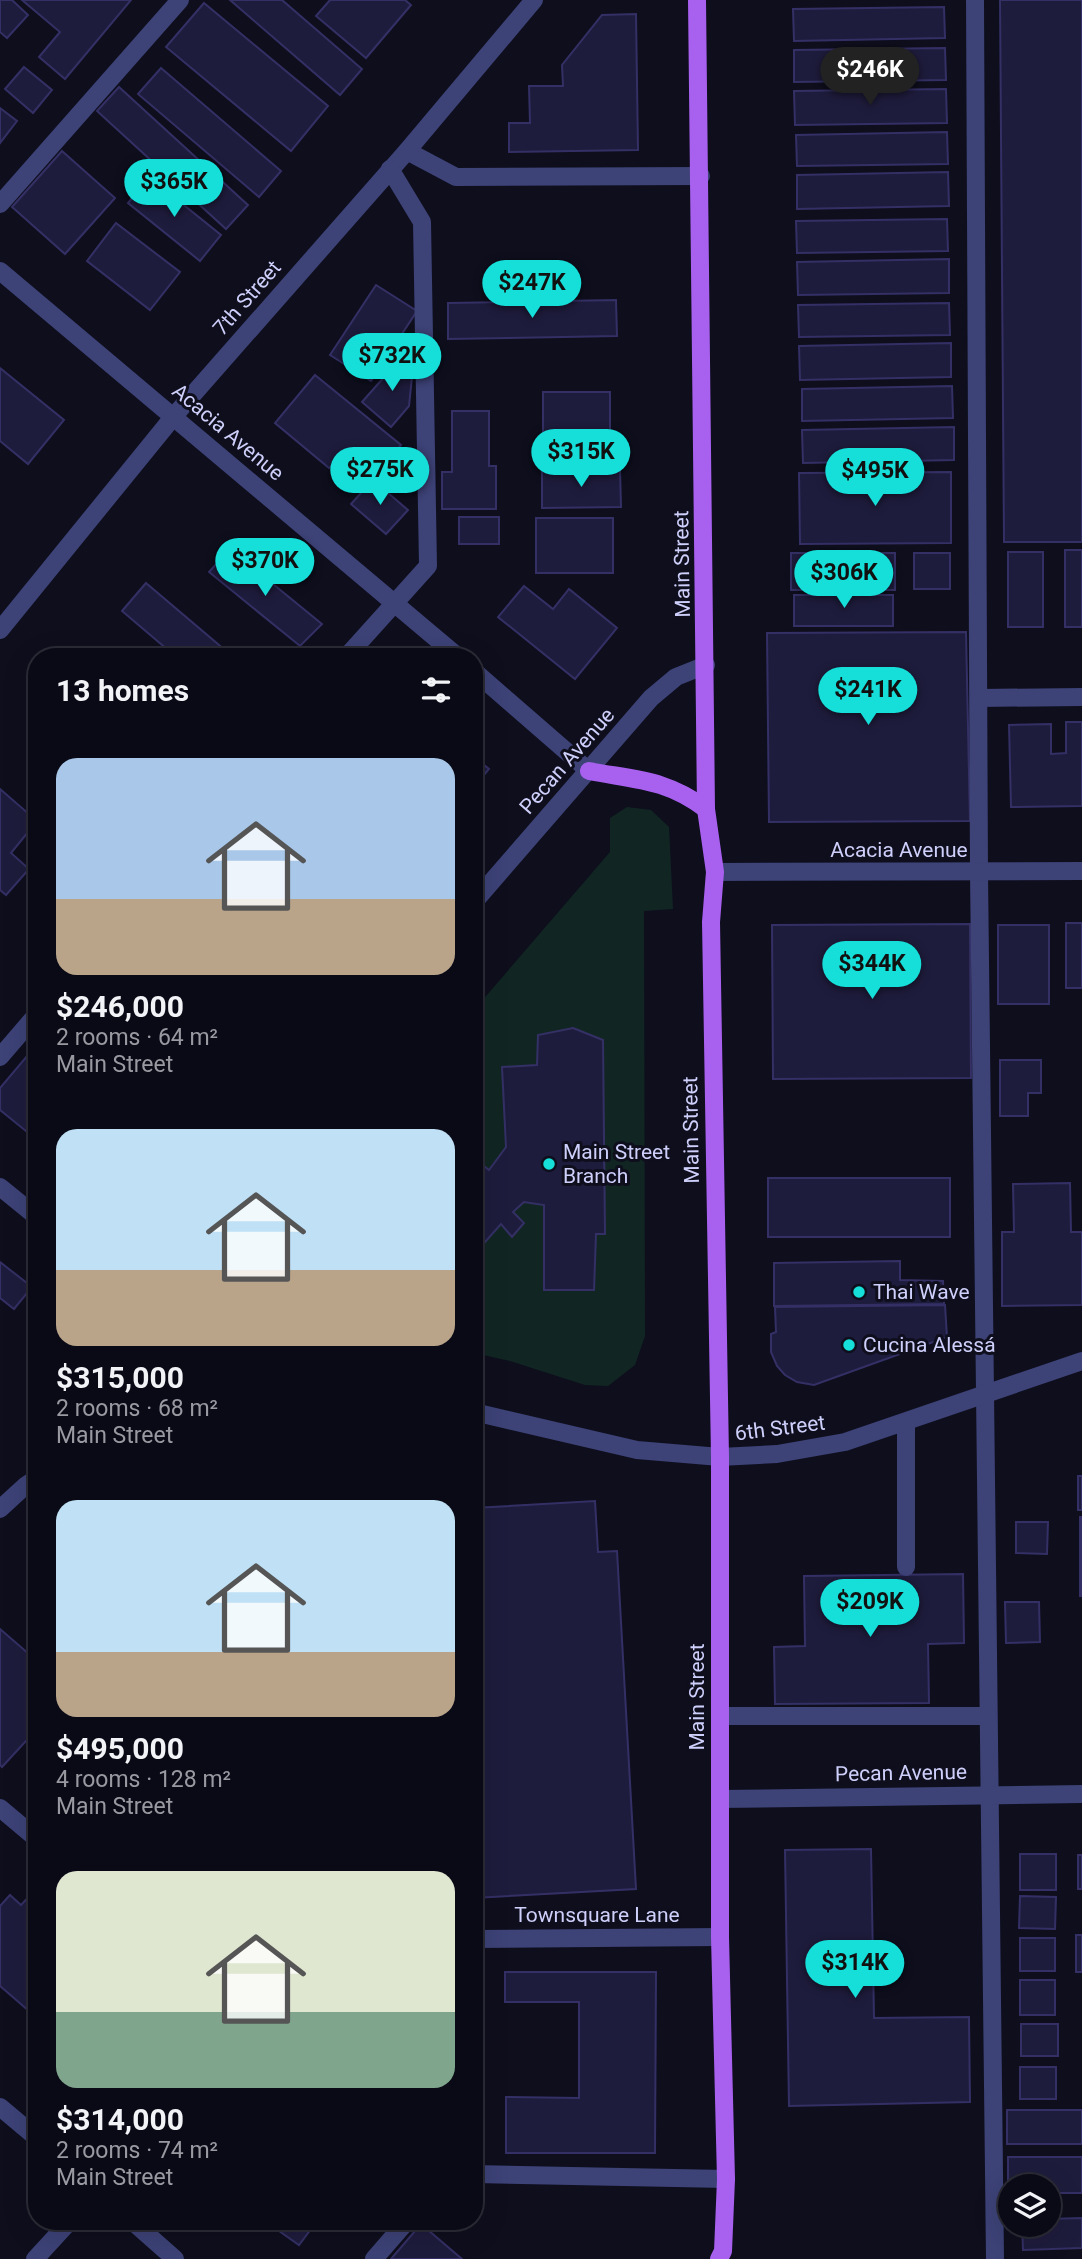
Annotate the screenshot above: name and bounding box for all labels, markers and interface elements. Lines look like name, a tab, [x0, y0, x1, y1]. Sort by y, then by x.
pin: $246K	[821, 48, 919, 107]
text: $246K	[836, 56, 904, 83]
pin: $365K	[125, 160, 223, 219]
text: $365K	[140, 168, 208, 195]
street label: 7th Street	[208, 256, 286, 340]
pin: $247K	[483, 260, 581, 320]
text: $247K	[498, 269, 566, 296]
pin: $732K	[343, 334, 441, 393]
text: $732K	[358, 342, 426, 369]
street label: Acacia Avenue	[168, 379, 288, 485]
pin: $315K	[532, 430, 630, 489]
text: $315K	[547, 438, 615, 465]
pin: $275K	[331, 448, 429, 507]
pin: $495K	[826, 448, 924, 508]
text: $275K	[346, 456, 414, 483]
text: $495K	[841, 457, 909, 484]
street label: Main Street	[669, 510, 695, 618]
pin: $370K	[216, 538, 314, 598]
text: $370K	[231, 547, 299, 574]
pin: $306K	[795, 550, 893, 610]
text: $306K	[810, 559, 878, 586]
pin: $241K	[819, 668, 917, 727]
icon: filters	[417, 671, 455, 709]
text: 13 homes	[56, 673, 189, 708]
text: $241K	[834, 676, 902, 703]
street label: Pecan Avenue	[515, 703, 619, 819]
icon: home	[193, 803, 319, 929]
street label: Acacia Avenue	[830, 838, 968, 862]
pin: $344K	[823, 942, 921, 1001]
text: $344K	[838, 950, 906, 977]
text: $246,000	[56, 989, 184, 1024]
text: 2 rooms · 64 m²	[56, 1024, 218, 1051]
text: Main Street	[56, 1051, 173, 1078]
street label: Main Street	[678, 1076, 704, 1184]
place label: Main Street Branch	[563, 1140, 670, 1188]
marker: Main Street Branch	[541, 1156, 557, 1172]
icon: home	[193, 1174, 319, 1300]
place label: Thai Wave	[873, 1280, 970, 1304]
marker: Thai Wave	[851, 1284, 867, 1300]
place label: Cucina Alessá	[863, 1333, 996, 1357]
marker: Cucina Alessá	[841, 1337, 857, 1353]
text: $315,000	[56, 1360, 184, 1395]
text: 2 rooms · 68 m²	[56, 1395, 218, 1422]
street label: 6th Street	[733, 1411, 827, 1445]
text: Main Street	[56, 1422, 173, 1449]
icon: home	[193, 1545, 319, 1671]
pin: $209K	[821, 1580, 919, 1639]
text: $209K	[836, 1588, 904, 1615]
street label: Main Street	[685, 1643, 709, 1751]
text: $495,000	[56, 1731, 184, 1766]
street label: Pecan Avenue	[835, 1760, 967, 1786]
text: 4 rooms · 128 m²	[56, 1766, 231, 1793]
text: Main Street	[56, 1793, 173, 1820]
street label: Townsquare Lane	[514, 1903, 680, 1927]
icon: home	[193, 1916, 319, 2042]
pin: $314K	[806, 1940, 904, 2000]
text: $314K	[821, 1949, 889, 1976]
text: $314,000	[56, 2102, 184, 2137]
text: 2 rooms · 74 m²	[56, 2137, 218, 2164]
text: Main Street	[56, 2164, 173, 2191]
map controls	[998, 2174, 1061, 2237]
button: layers	[998, 2174, 1061, 2237]

